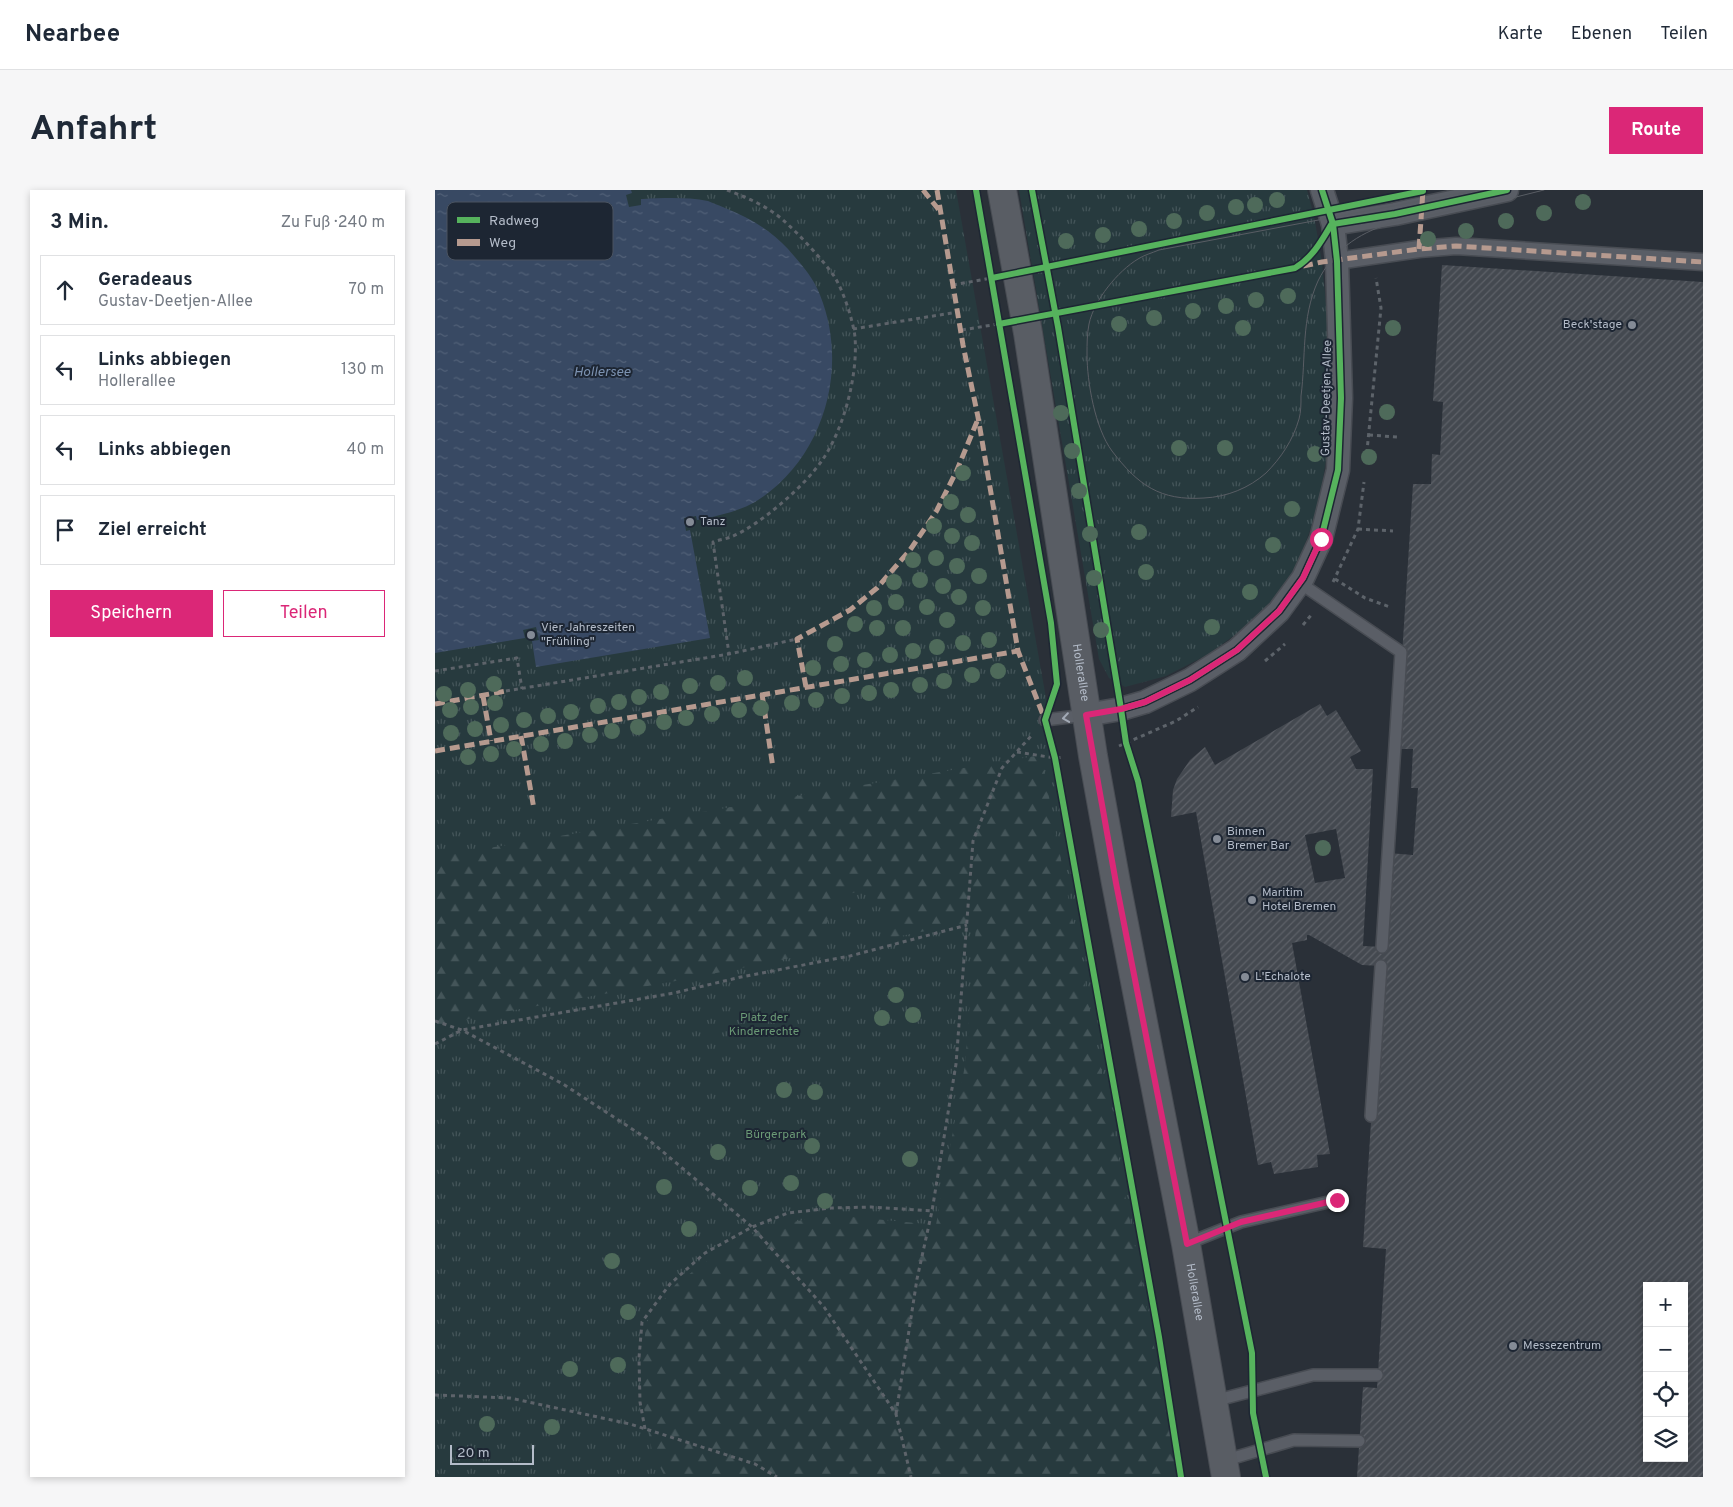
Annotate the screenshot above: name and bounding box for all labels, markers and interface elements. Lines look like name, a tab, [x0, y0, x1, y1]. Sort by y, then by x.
text: Nearbee	[25, 20, 120, 50]
text: Karte	[1498, 23, 1543, 46]
text: Ebenen	[1571, 23, 1632, 46]
text: Teilen	[1660, 23, 1708, 46]
button: Route	[1609, 107, 1703, 154]
text: Anfahrt	[30, 108, 157, 152]
legend	[447, 202, 613, 260]
text: 3 Min.	[50, 209, 108, 236]
text: Zu Fuß · 240 m	[281, 213, 385, 233]
text: Radweg	[489, 213, 539, 230]
text: Weg	[489, 235, 516, 252]
text: Geradeaus	[98, 268, 193, 292]
icon: ahead	[51, 276, 79, 304]
text: 70 m	[349, 280, 384, 300]
text: Gustav-Deetjen-Allee	[98, 292, 253, 312]
place label: Beck'stage	[1563, 317, 1622, 333]
marker: Beck'stage	[1626, 319, 1638, 331]
street label: Gustav-Deetjen-Allee	[1318, 340, 1336, 456]
text: Links abbiegen	[98, 348, 231, 372]
icon: left	[51, 356, 79, 384]
text: 130 m	[341, 360, 384, 380]
water label: Hollersee	[573, 364, 631, 381]
text: Hollerallee	[98, 372, 176, 392]
icon: left	[51, 436, 79, 464]
text: Links abbiegen	[98, 438, 231, 462]
text: 40 m	[346, 440, 384, 460]
place label: Tanz	[700, 514, 726, 530]
icon: arrive	[51, 516, 79, 544]
marker: Tanz	[684, 516, 696, 528]
text: Ziel erreicht	[98, 518, 207, 542]
route start	[1310, 528, 1333, 551]
button: Speichern	[50, 590, 213, 637]
button: Teilen	[223, 590, 385, 637]
place label: Vier Jahreszeiten "Frühling"	[541, 620, 635, 650]
marker: Vier Jahreszeiten "Frühling"	[525, 629, 537, 641]
street label: Hollerallee	[1068, 643, 1093, 703]
one-way arrow	[1061, 712, 1070, 722]
place label: Binnen Bremer Bar	[1227, 824, 1290, 854]
marker: Binnen Bremer Bar	[1211, 833, 1223, 845]
place label: Maritim Hotel Bremen	[1262, 885, 1336, 915]
marker: Maritim Hotel Bremen	[1246, 894, 1258, 906]
place label: L'Echalote	[1255, 969, 1311, 985]
marker: L'Echalote	[1239, 971, 1251, 983]
park label: Platz der Kinderrechte	[729, 1010, 799, 1040]
park label: Bürgerpark	[745, 1127, 807, 1143]
route end	[1326, 1189, 1349, 1212]
street label: Hollerallee	[1181, 1262, 1207, 1322]
map controls	[1643, 1282, 1688, 1462]
button: +	[1643, 1282, 1688, 1327]
button: −	[1643, 1327, 1688, 1372]
place label: Messezentrum	[1523, 1338, 1601, 1354]
marker: Messezentrum	[1507, 1340, 1519, 1352]
button: locate	[1643, 1372, 1688, 1417]
button: layers	[1643, 1417, 1688, 1462]
scale bar	[450, 1442, 534, 1465]
text: 20 m	[457, 1445, 490, 1462]

